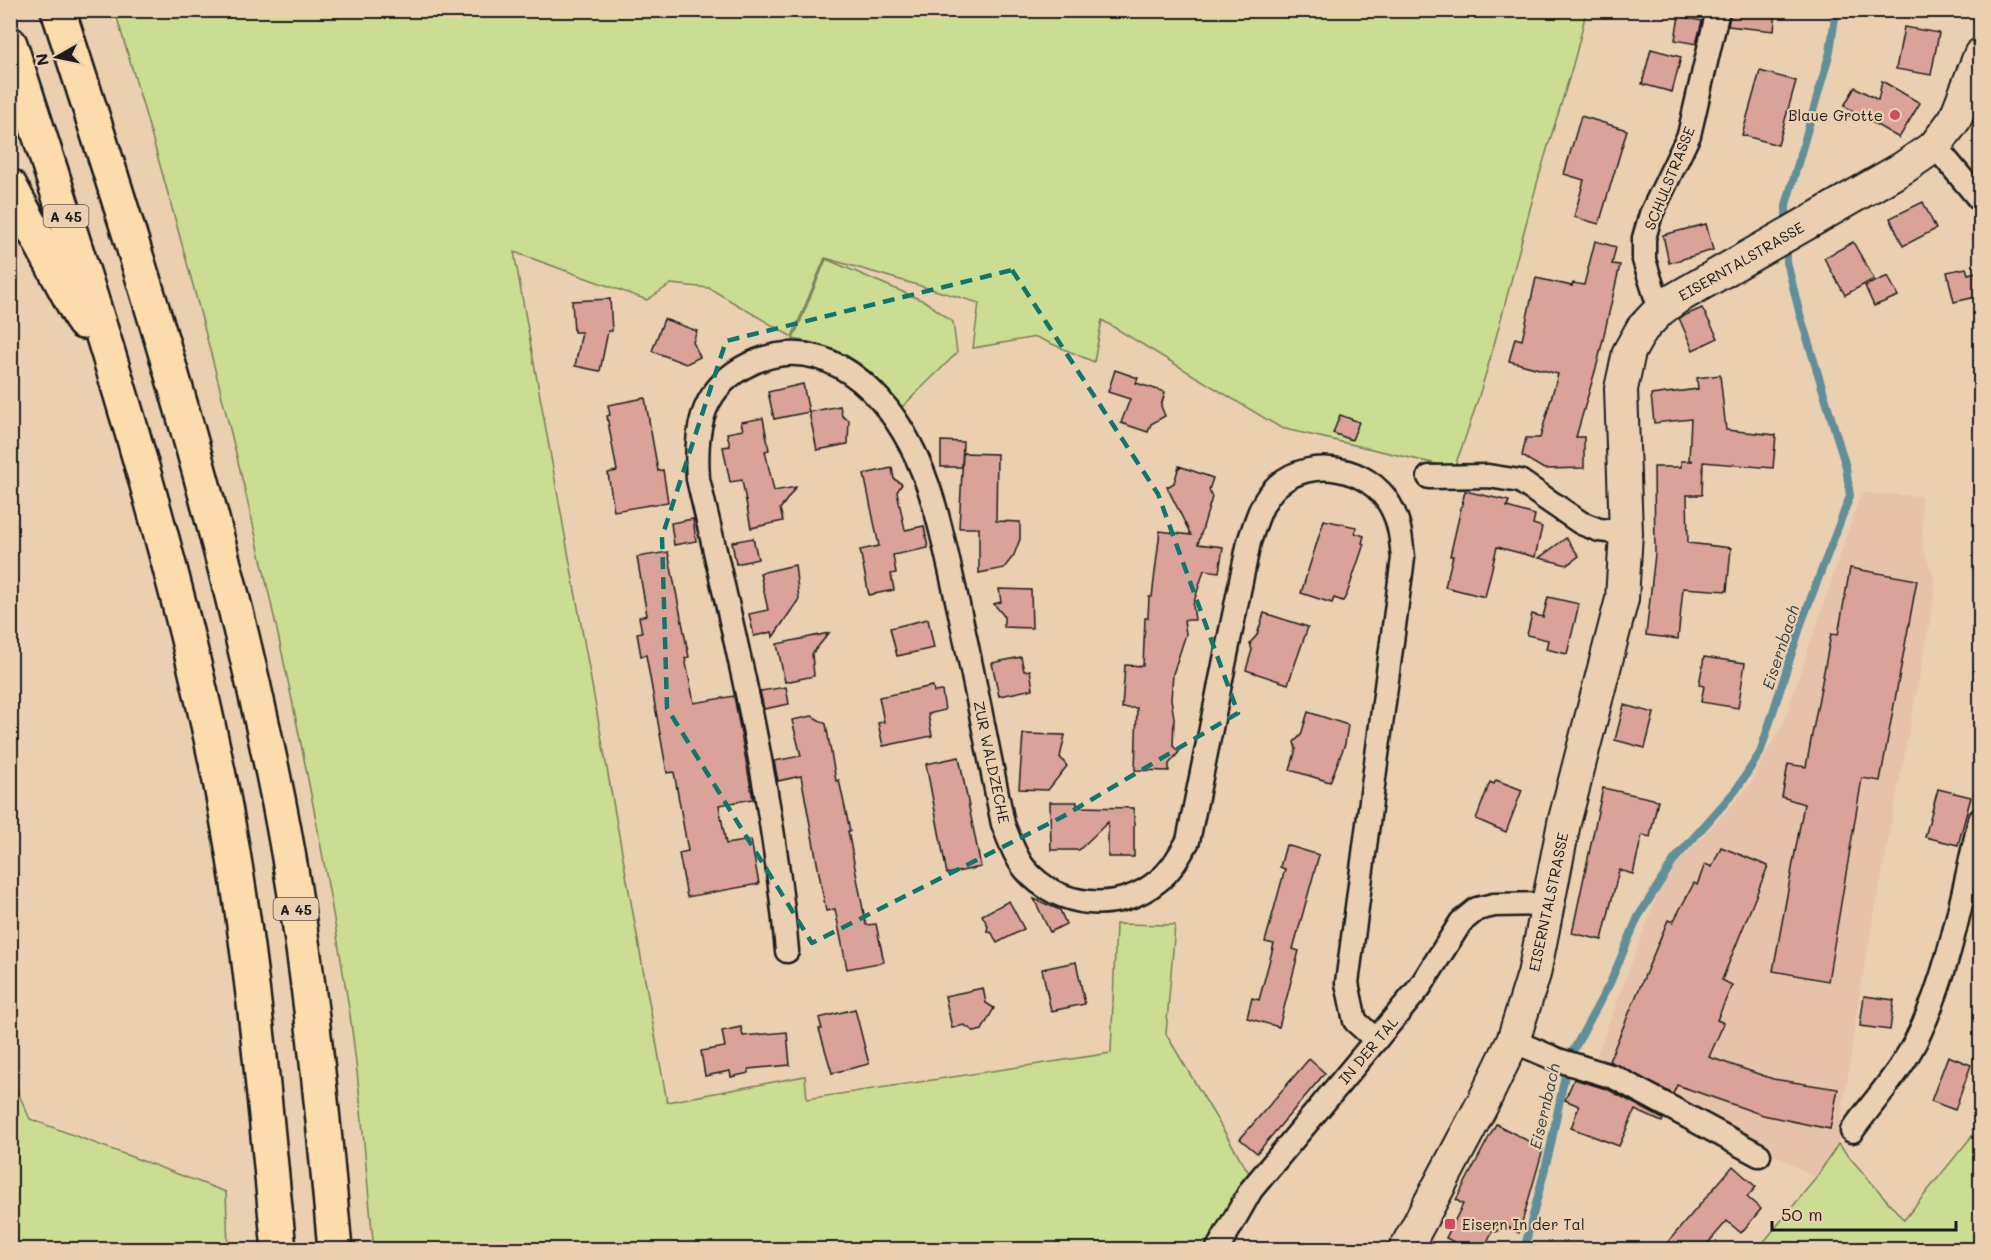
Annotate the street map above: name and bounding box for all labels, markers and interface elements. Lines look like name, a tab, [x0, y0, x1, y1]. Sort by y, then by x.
north arrow	[27, 27, 87, 87]
text: N	[30, 52, 53, 67]
place label: Blaue Grotte	[1788, 105, 1883, 125]
marker: Blaue Grotte	[1888, 108, 1902, 122]
street label: SCHULSTRASSE	[1639, 123, 1699, 233]
road number: A 45	[44, 205, 88, 227]
street label: EISERNTALSTRASSE	[1675, 217, 1808, 305]
water label: Eisernbach	[1757, 602, 1803, 692]
street label: ZUR WALDZECHE	[969, 699, 1015, 826]
street label: EISERNTALSTRASSE	[1523, 830, 1573, 973]
road number: A 45	[274, 898, 318, 920]
street label: IN DER TAL	[1334, 1012, 1402, 1088]
water label: Eisernbach	[1524, 1061, 1564, 1151]
scale bar	[1772, 1194, 1956, 1232]
text: 50 m	[1781, 1202, 1823, 1226]
place label: Eisern In der Tal	[1462, 1214, 1585, 1234]
marker: Eisern In der Tal	[1443, 1217, 1457, 1231]

